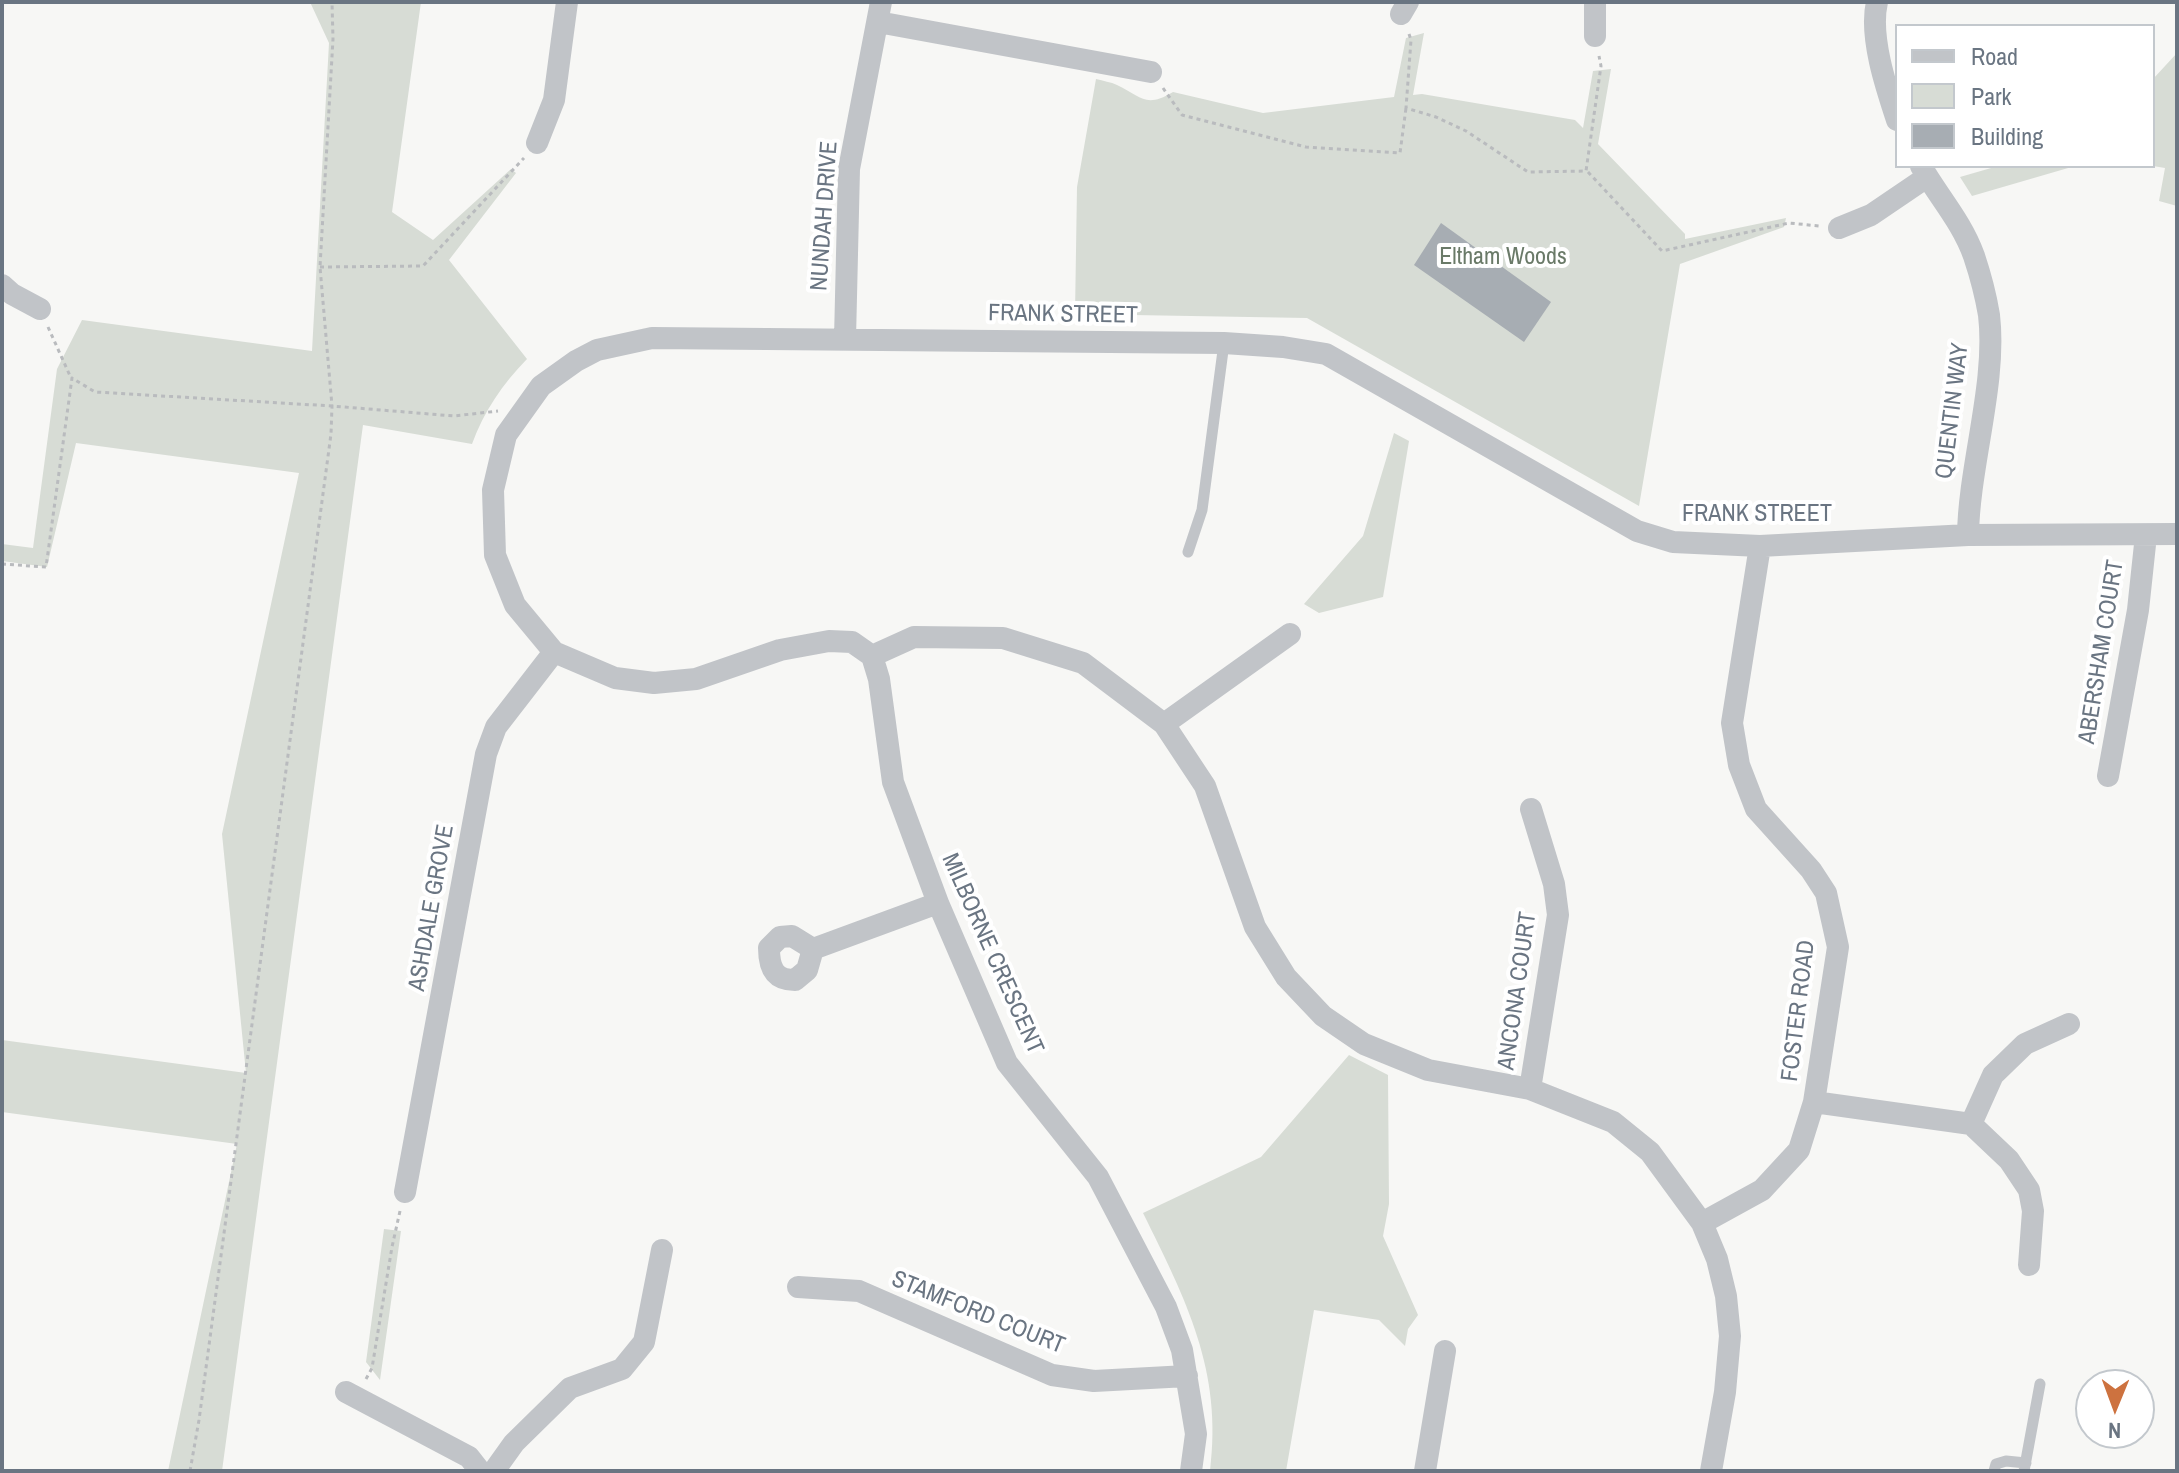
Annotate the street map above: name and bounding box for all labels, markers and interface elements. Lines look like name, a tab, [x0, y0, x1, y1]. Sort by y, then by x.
legend	[1895, 24, 2155, 168]
text: Road	[1971, 40, 2018, 72]
text: Park	[1971, 80, 2011, 112]
text: Building	[1971, 120, 2043, 152]
street label: NUNDAH DRIVE	[805, 140, 845, 292]
park label: Eltham Woods	[1439, 244, 1567, 272]
street label: FRANK STREET	[988, 299, 1138, 331]
street label: QUENTIN WAY	[1930, 341, 1976, 481]
street label: FRANK STREET	[1682, 501, 1832, 529]
street label: ABERSHAM COURT	[2073, 558, 2131, 746]
street label: ASHDALE GROVE	[403, 823, 461, 993]
street label: MILBORNE CRESCENT	[935, 849, 1049, 1059]
street label: ANCONA COURT	[1493, 910, 1543, 1072]
street label: FOSTER ROAD	[1776, 939, 1822, 1083]
street label: STAMFORD COURT	[887, 1265, 1069, 1361]
north arrow	[2075, 1369, 2155, 1449]
text: N	[2108, 1416, 2121, 1446]

